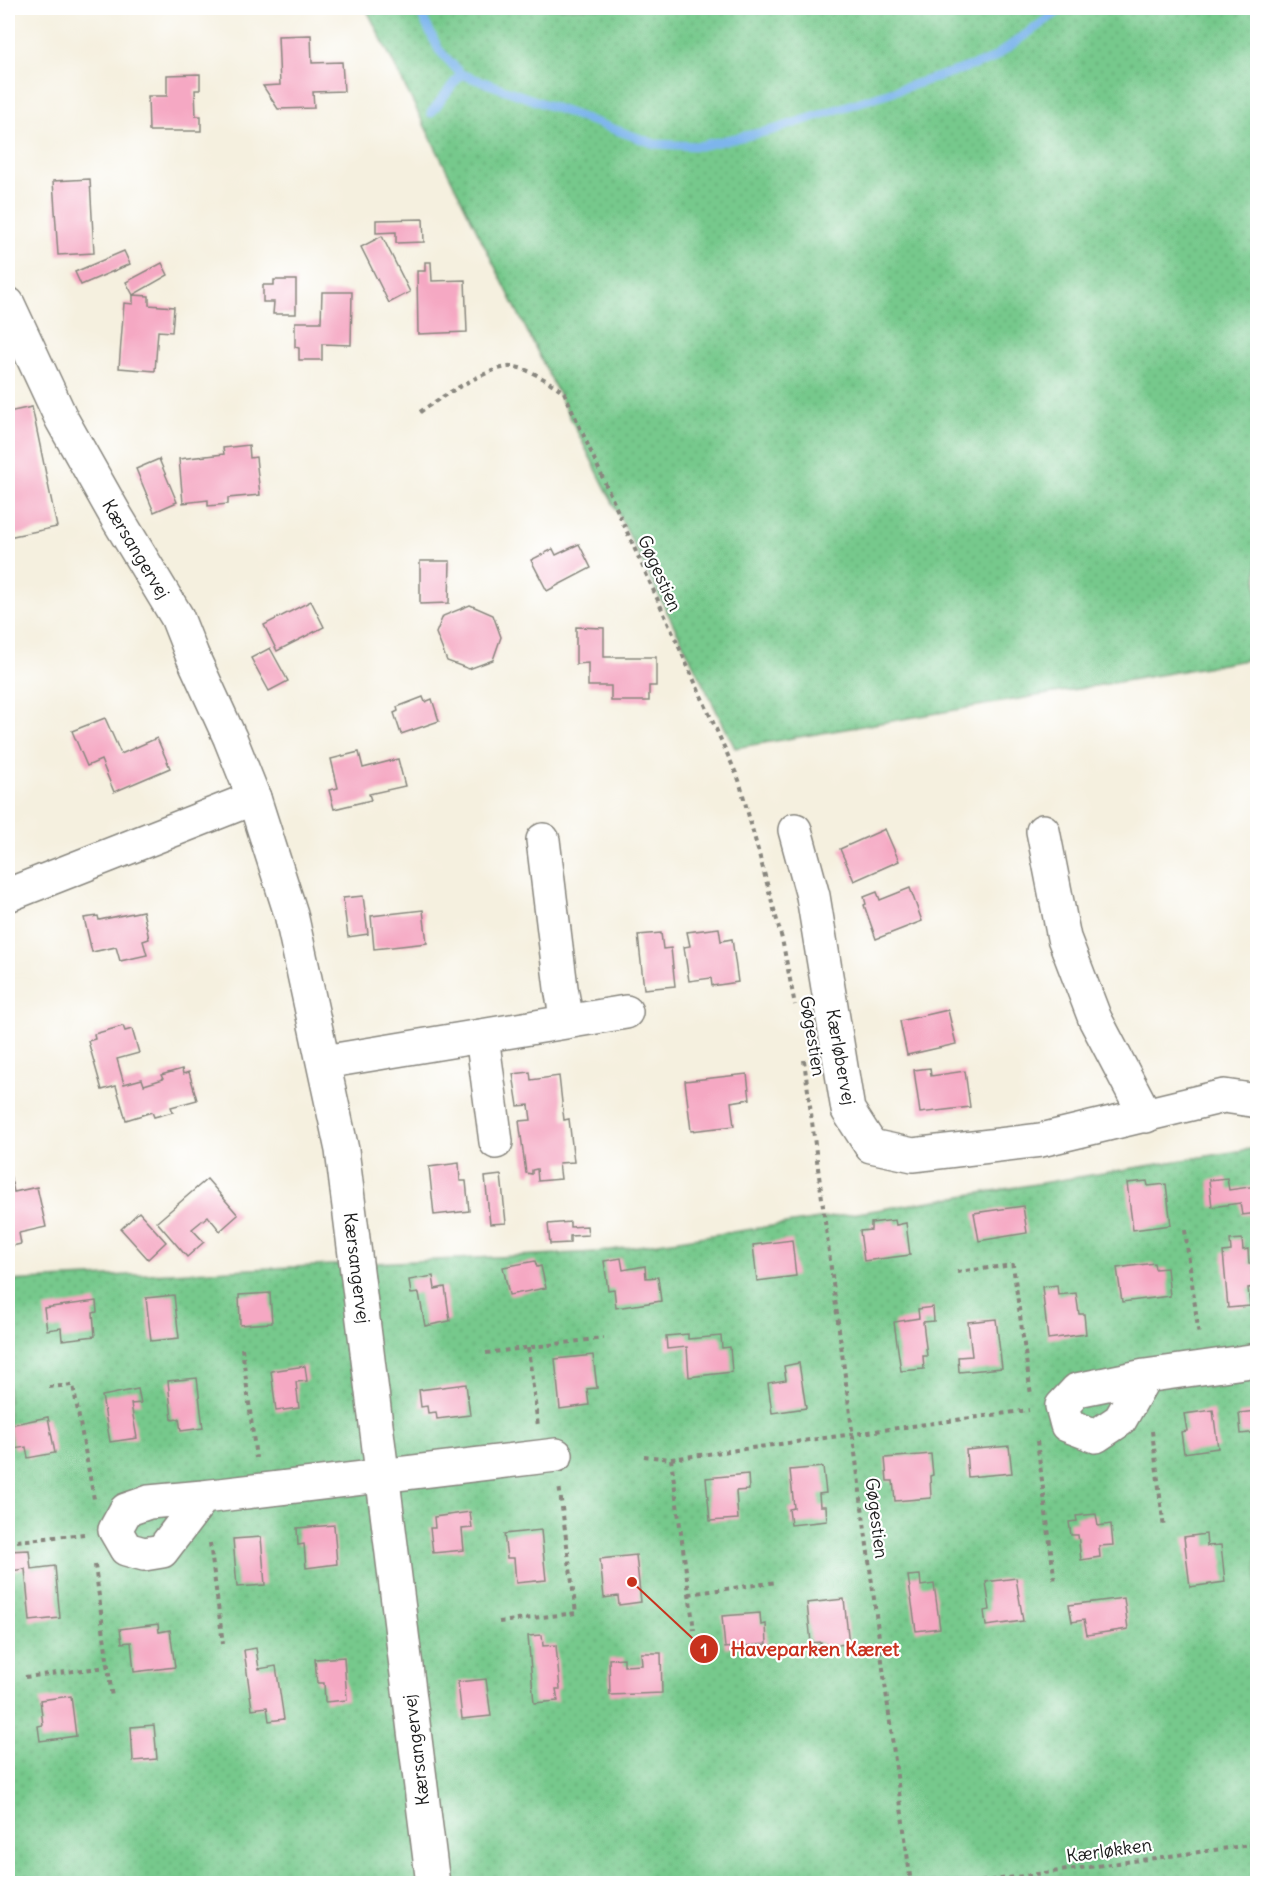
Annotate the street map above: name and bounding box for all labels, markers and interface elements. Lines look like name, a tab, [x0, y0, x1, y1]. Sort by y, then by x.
street label: Kærsangervej	[97, 495, 175, 603]
street label: Gøgestien	[633, 531, 687, 615]
street label: Gøgestien	[795, 994, 831, 1078]
street label: Kærløbervej	[821, 1007, 861, 1107]
street label: Kærsangervej	[339, 1211, 375, 1325]
street label: Gøgestien	[861, 1476, 893, 1560]
callout: Haveparken Kæret	[689, 1630, 911, 1668]
text: Haveparken Kæret	[731, 1636, 900, 1661]
text: 1	[700, 1638, 708, 1661]
street label: Kærsangervej	[398, 1693, 434, 1807]
street label: Kærløkken	[1065, 1833, 1153, 1867]

